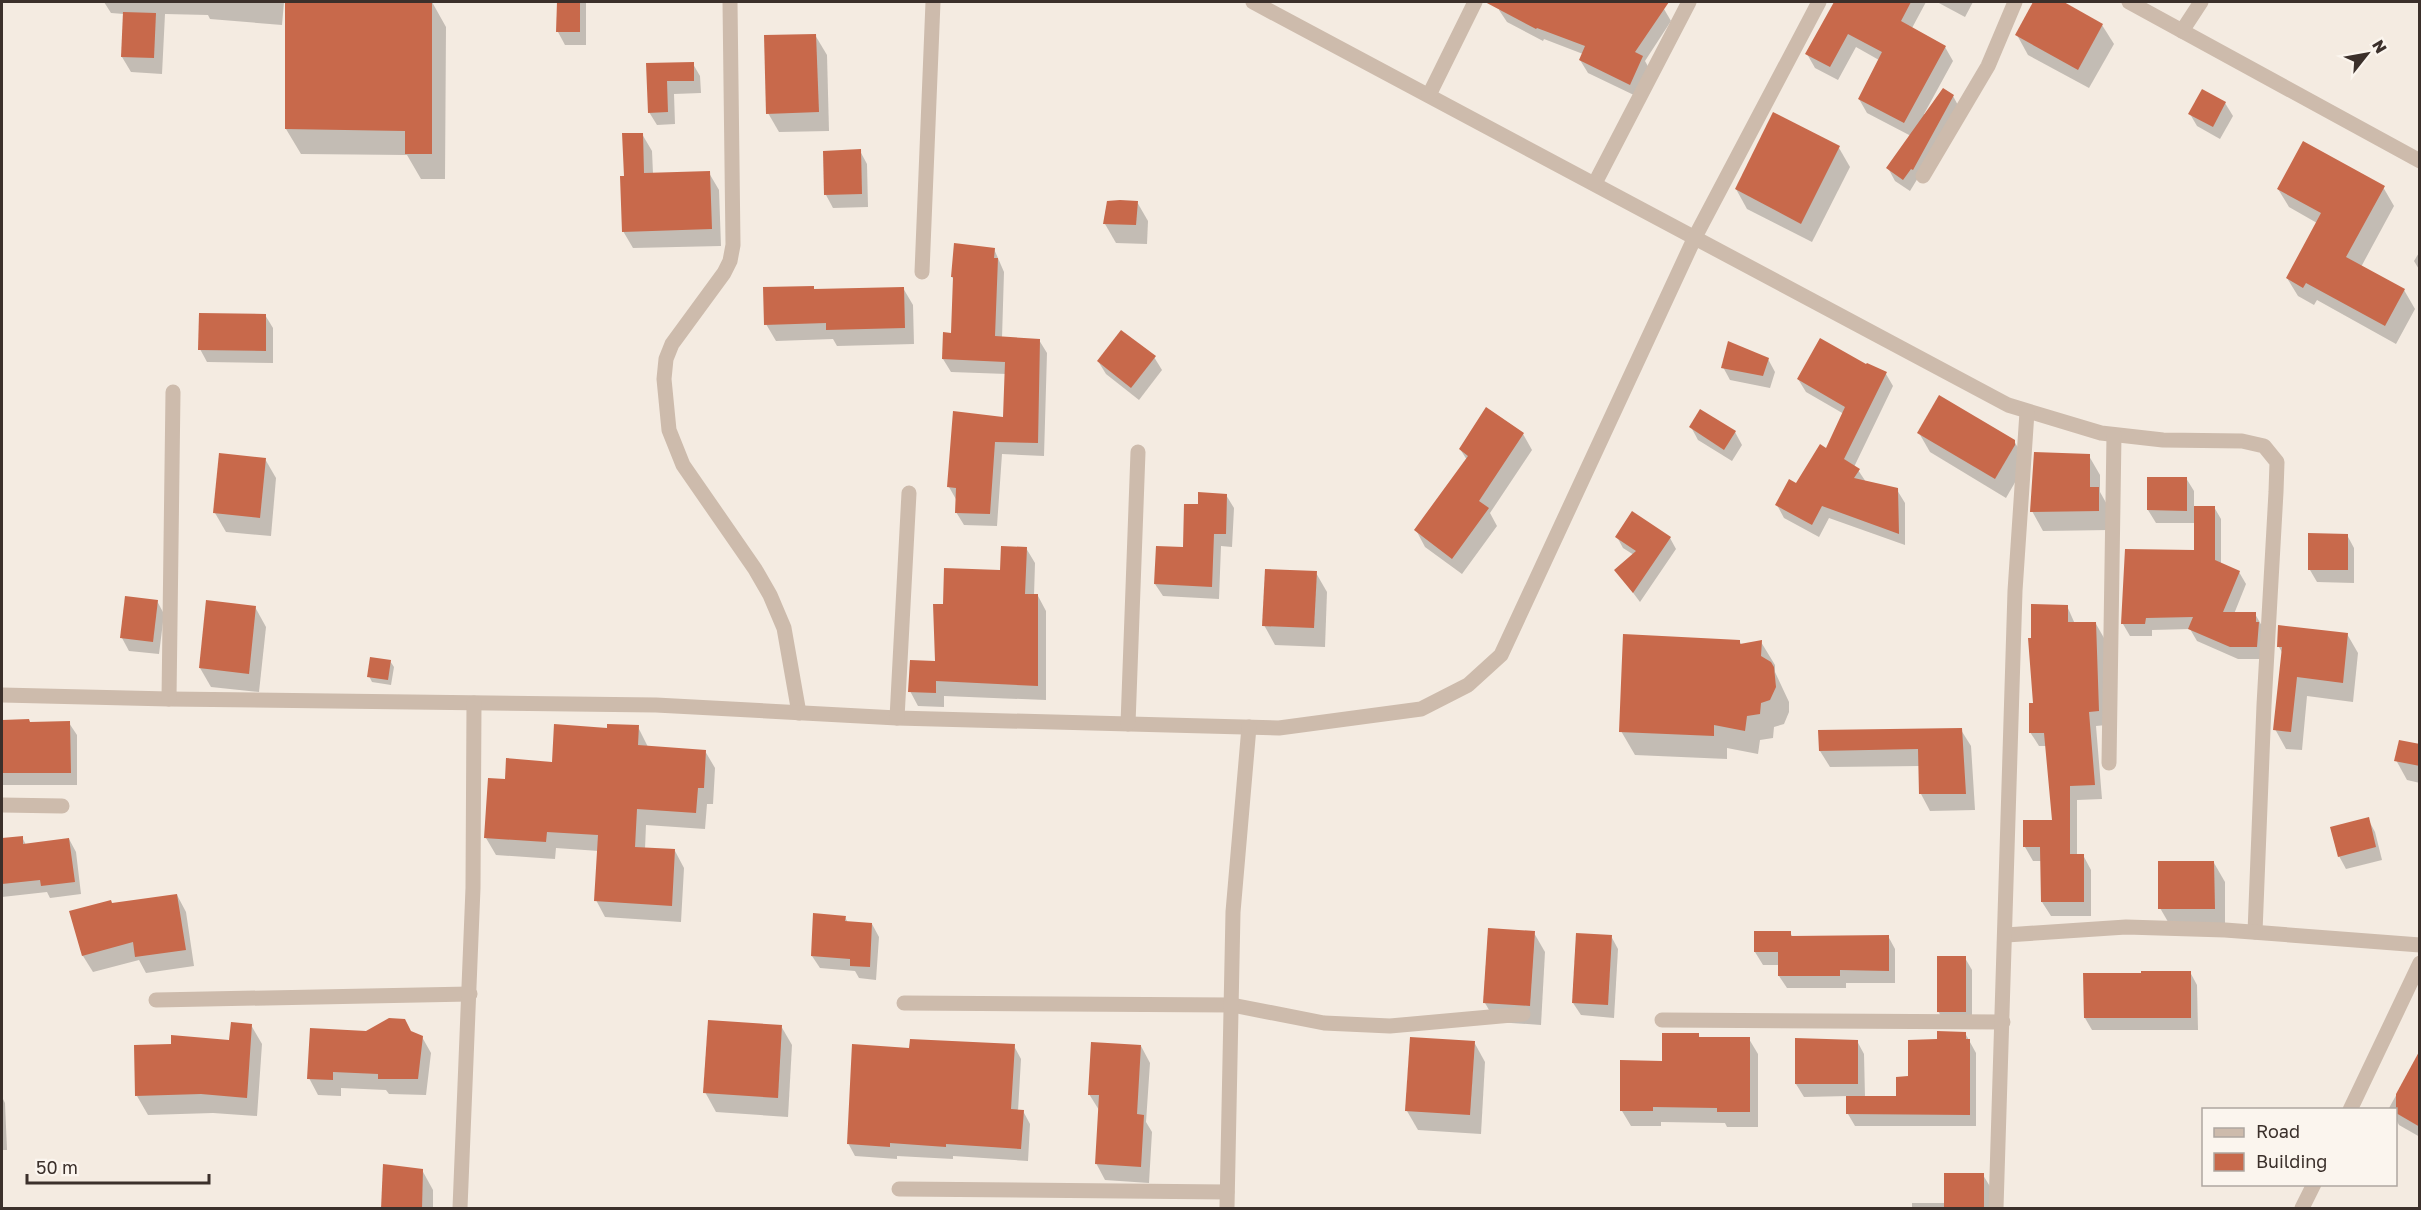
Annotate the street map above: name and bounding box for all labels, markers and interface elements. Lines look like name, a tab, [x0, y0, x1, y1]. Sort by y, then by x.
north arrow	[2337, 24, 2397, 84]
text: N	[2368, 36, 2392, 57]
legend	[2202, 1108, 2397, 1186]
text: Road	[2256, 1120, 2300, 1142]
scale bar	[27, 1147, 208, 1185]
text: Building	[2256, 1150, 2327, 1172]
text: 50 m	[36, 1156, 78, 1178]

